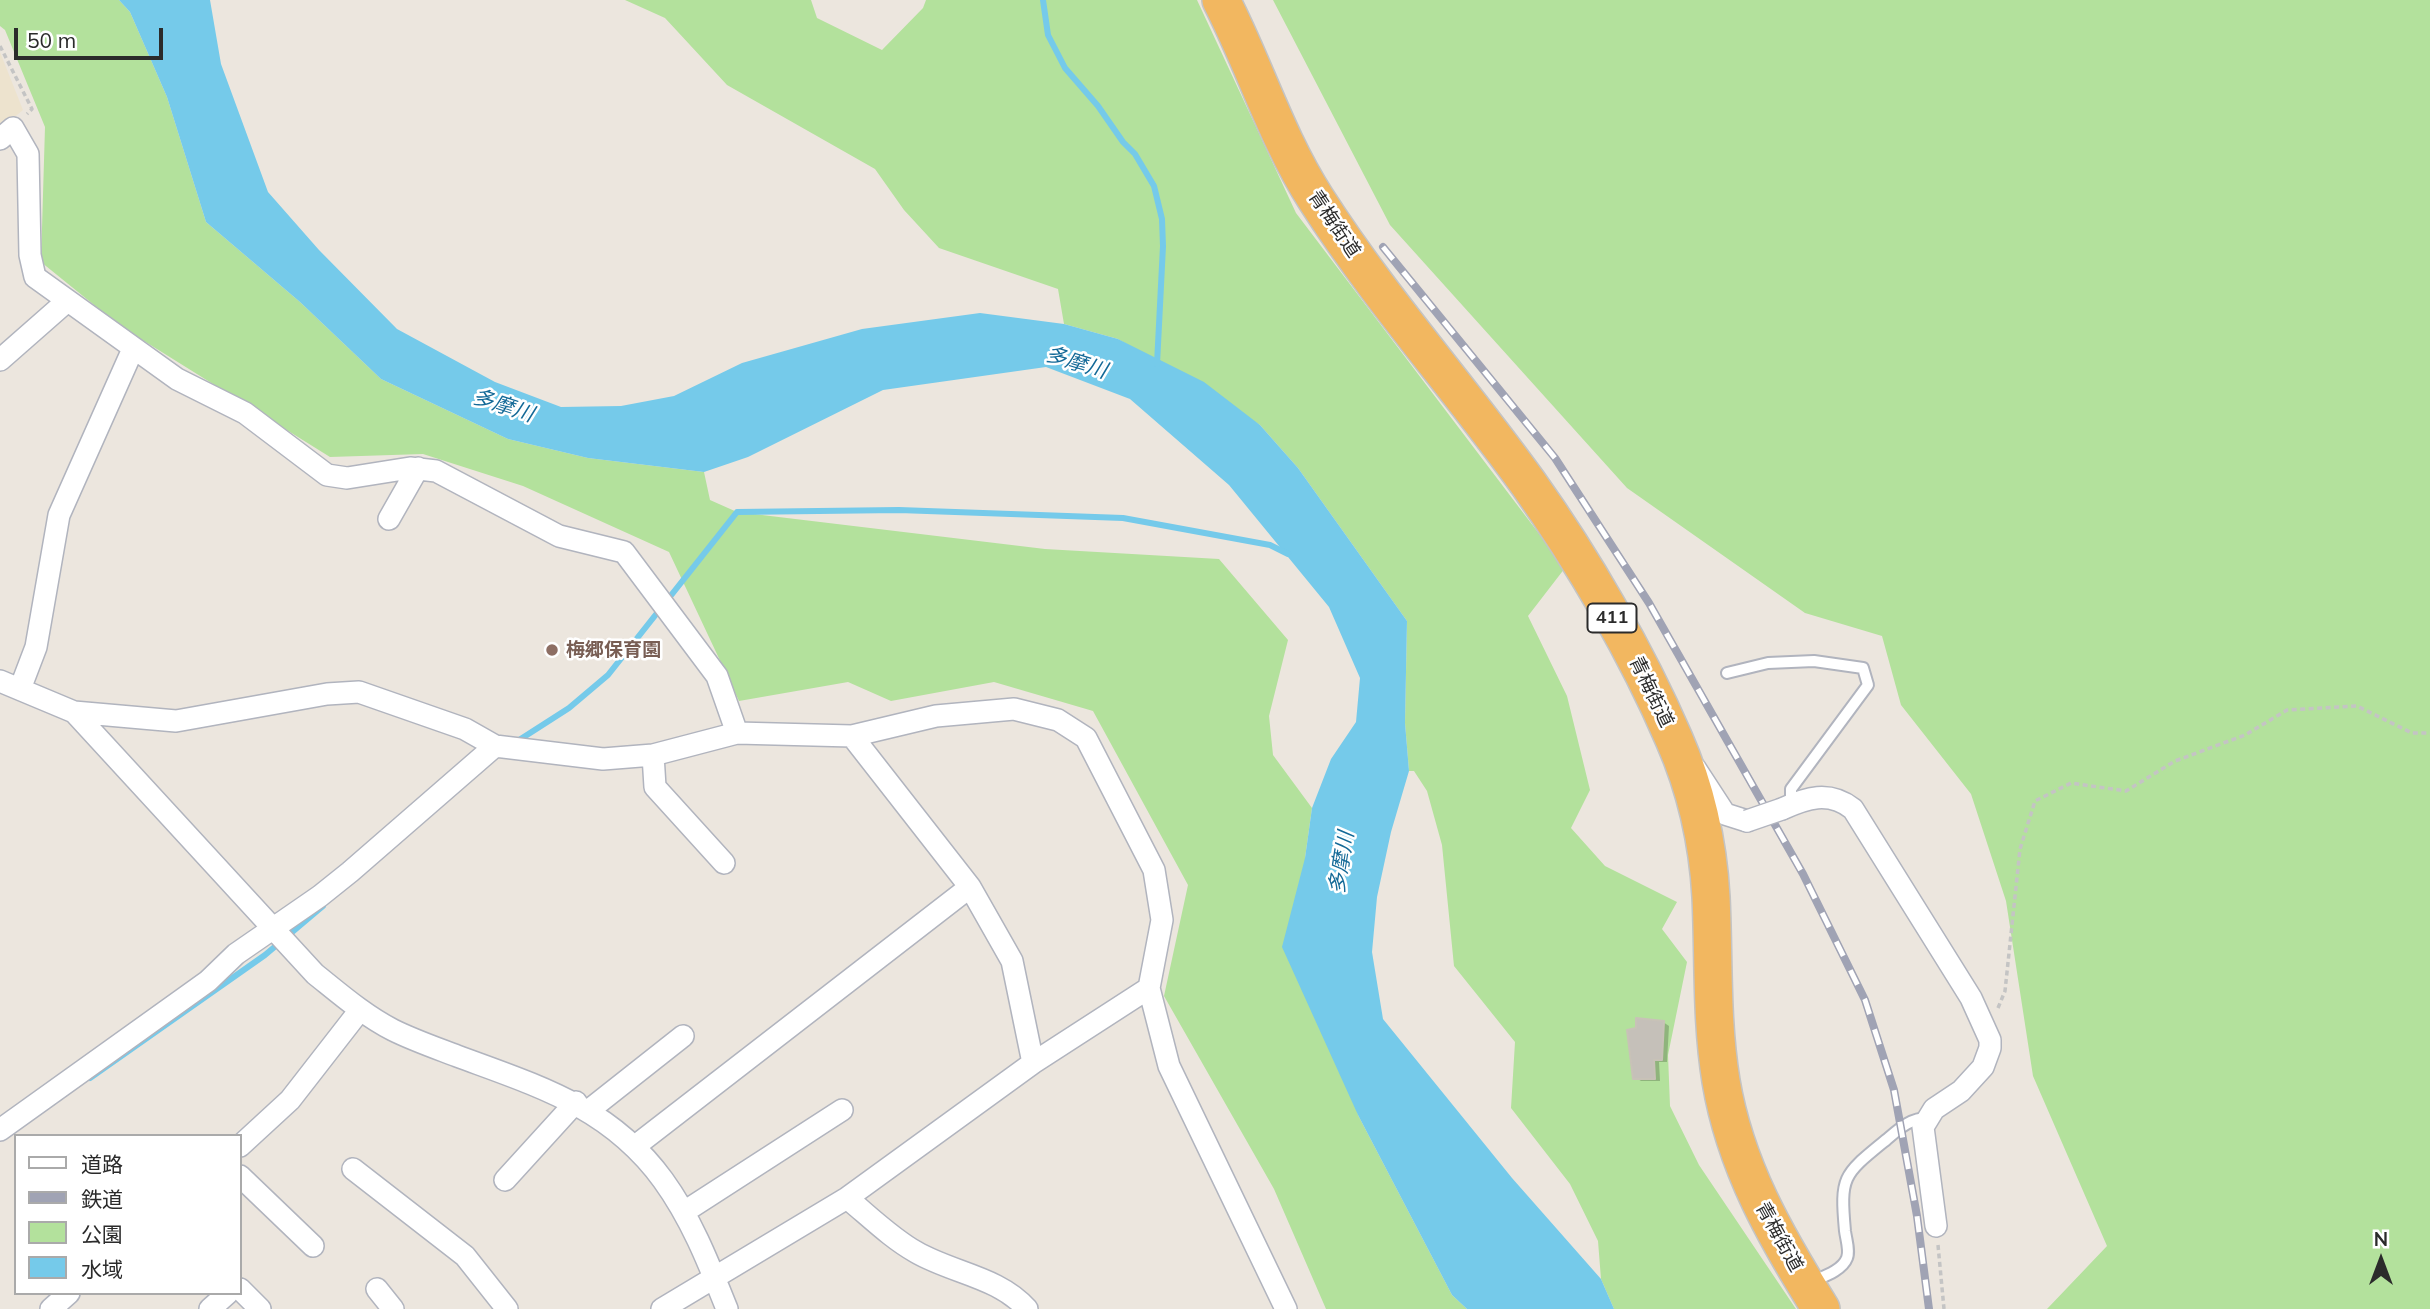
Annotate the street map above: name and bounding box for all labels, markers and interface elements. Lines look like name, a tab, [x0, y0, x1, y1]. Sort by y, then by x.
scale bar	[18, 14, 166, 58]
text: 50 m	[27, 27, 76, 53]
street label: 青梅街道	[1303, 186, 1365, 262]
water label: 多摩川	[1042, 342, 1110, 384]
water label: 多摩川	[469, 384, 537, 428]
road number: 411	[1588, 604, 1636, 632]
place label: 梅郷保育園	[566, 639, 661, 661]
marker: 梅郷保育園	[544, 642, 560, 658]
street label: 青梅街道	[1624, 653, 1678, 731]
water label: 多摩川	[1325, 830, 1359, 896]
legend	[14, 1134, 242, 1295]
text: 道路	[81, 1151, 123, 1177]
text: 鉄道	[81, 1186, 123, 1212]
street label: 青梅街道	[1751, 1198, 1807, 1276]
text: 公園	[81, 1221, 123, 1247]
north arrow	[2346, 1225, 2416, 1295]
text: N	[2374, 1227, 2388, 1251]
text: 水域	[81, 1256, 123, 1282]

